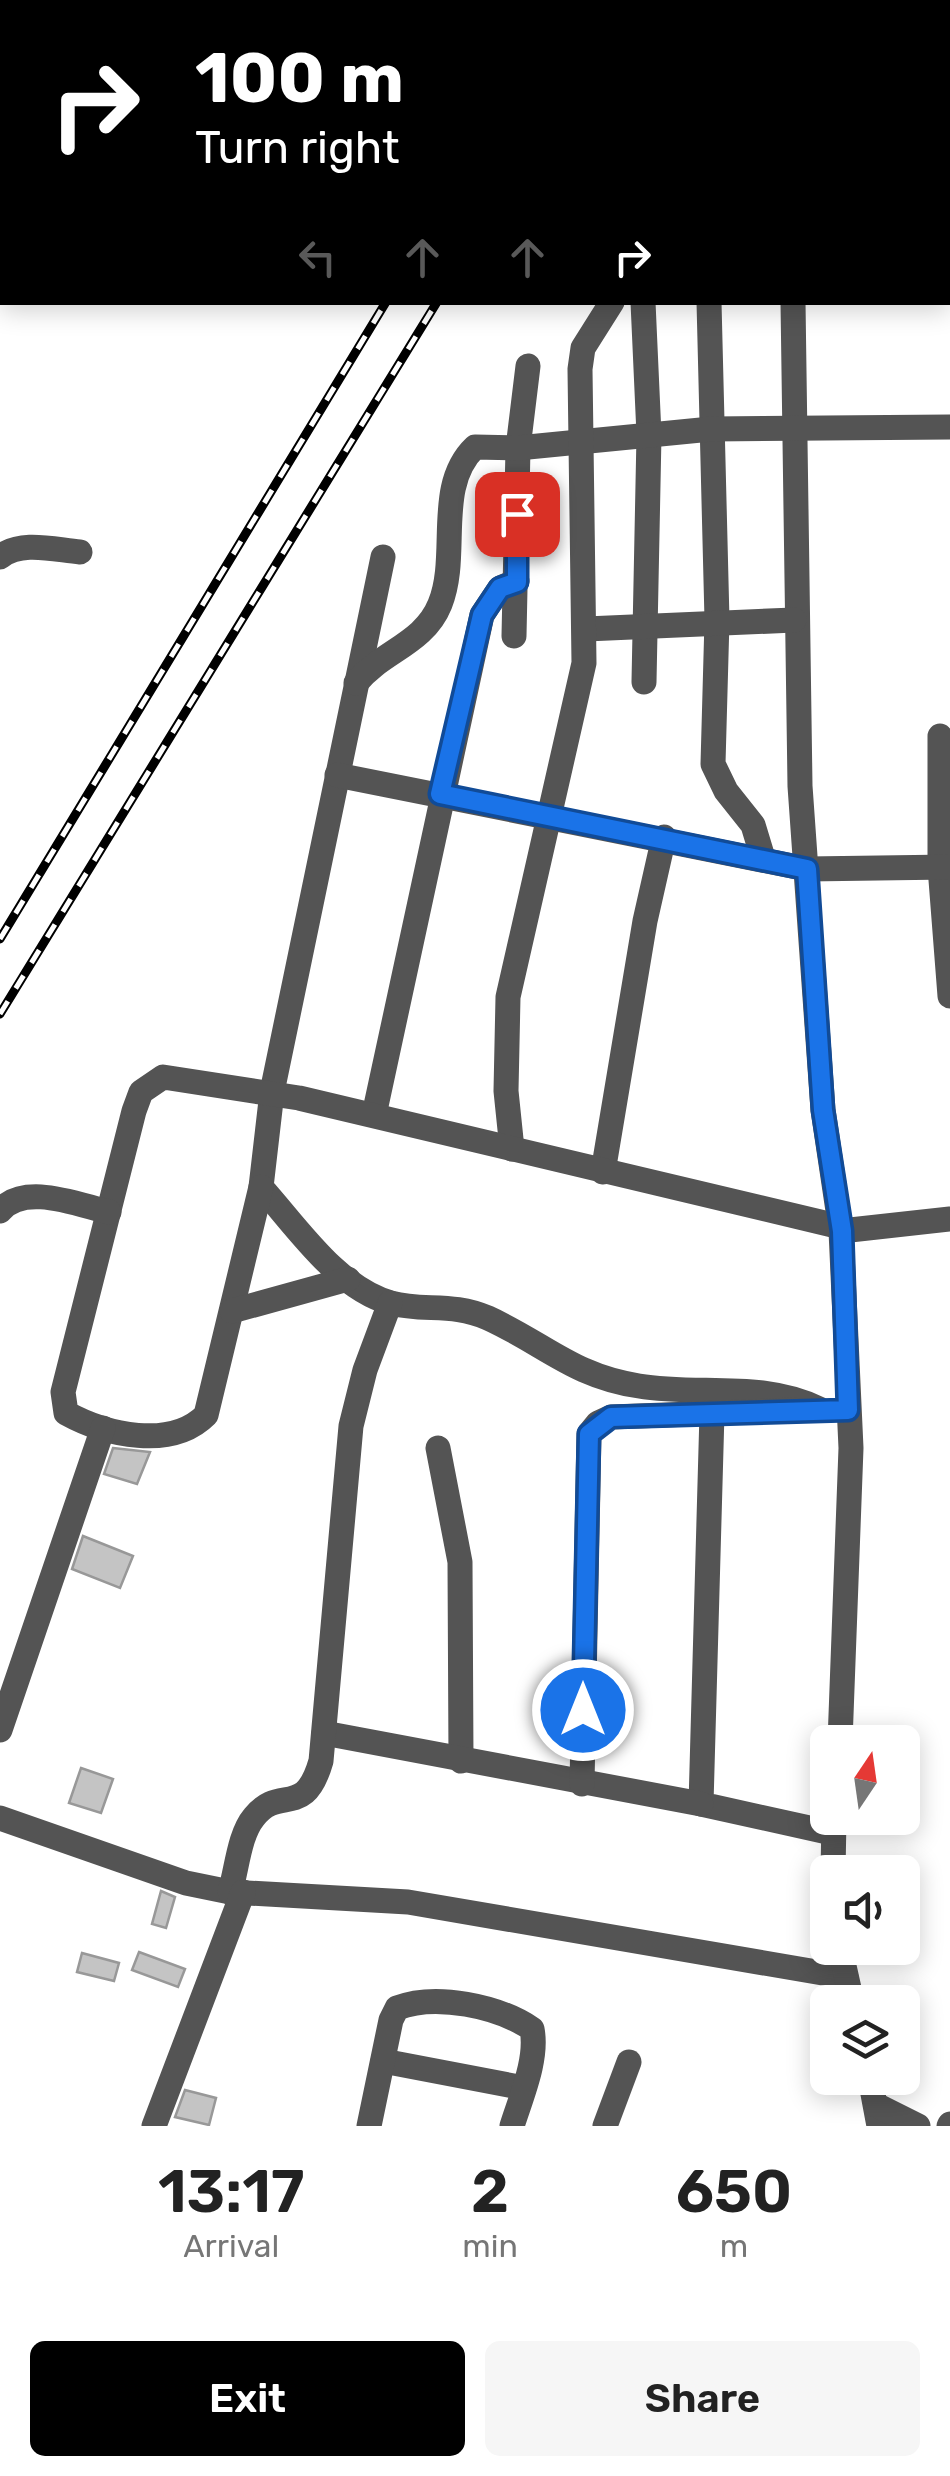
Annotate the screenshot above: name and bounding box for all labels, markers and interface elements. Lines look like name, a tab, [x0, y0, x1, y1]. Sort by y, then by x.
text: 100 m	[195, 37, 404, 120]
icon: right	[30, 40, 160, 170]
text: Turn right	[195, 121, 399, 174]
icon: left	[290, 230, 345, 285]
icon: ahead	[395, 230, 450, 285]
icon: ahead	[500, 230, 555, 285]
icon: right	[605, 230, 660, 285]
pin	[475, 472, 560, 557]
icon: arrive	[490, 487, 545, 542]
position arrow	[531, 1658, 635, 1762]
north arrow	[810, 1725, 920, 1835]
map controls	[810, 1725, 920, 2095]
button: sound	[810, 1855, 920, 1965]
button: layers	[810, 1985, 920, 2095]
text: 13:17	[158, 2156, 304, 2227]
text: 2	[471, 2156, 509, 2227]
text: 650	[676, 2156, 792, 2227]
text: Arrival	[183, 2227, 279, 2265]
text: min	[462, 2227, 518, 2265]
text: m	[720, 2227, 748, 2265]
button: Exit	[30, 2341, 465, 2456]
button: Share	[485, 2341, 920, 2456]

